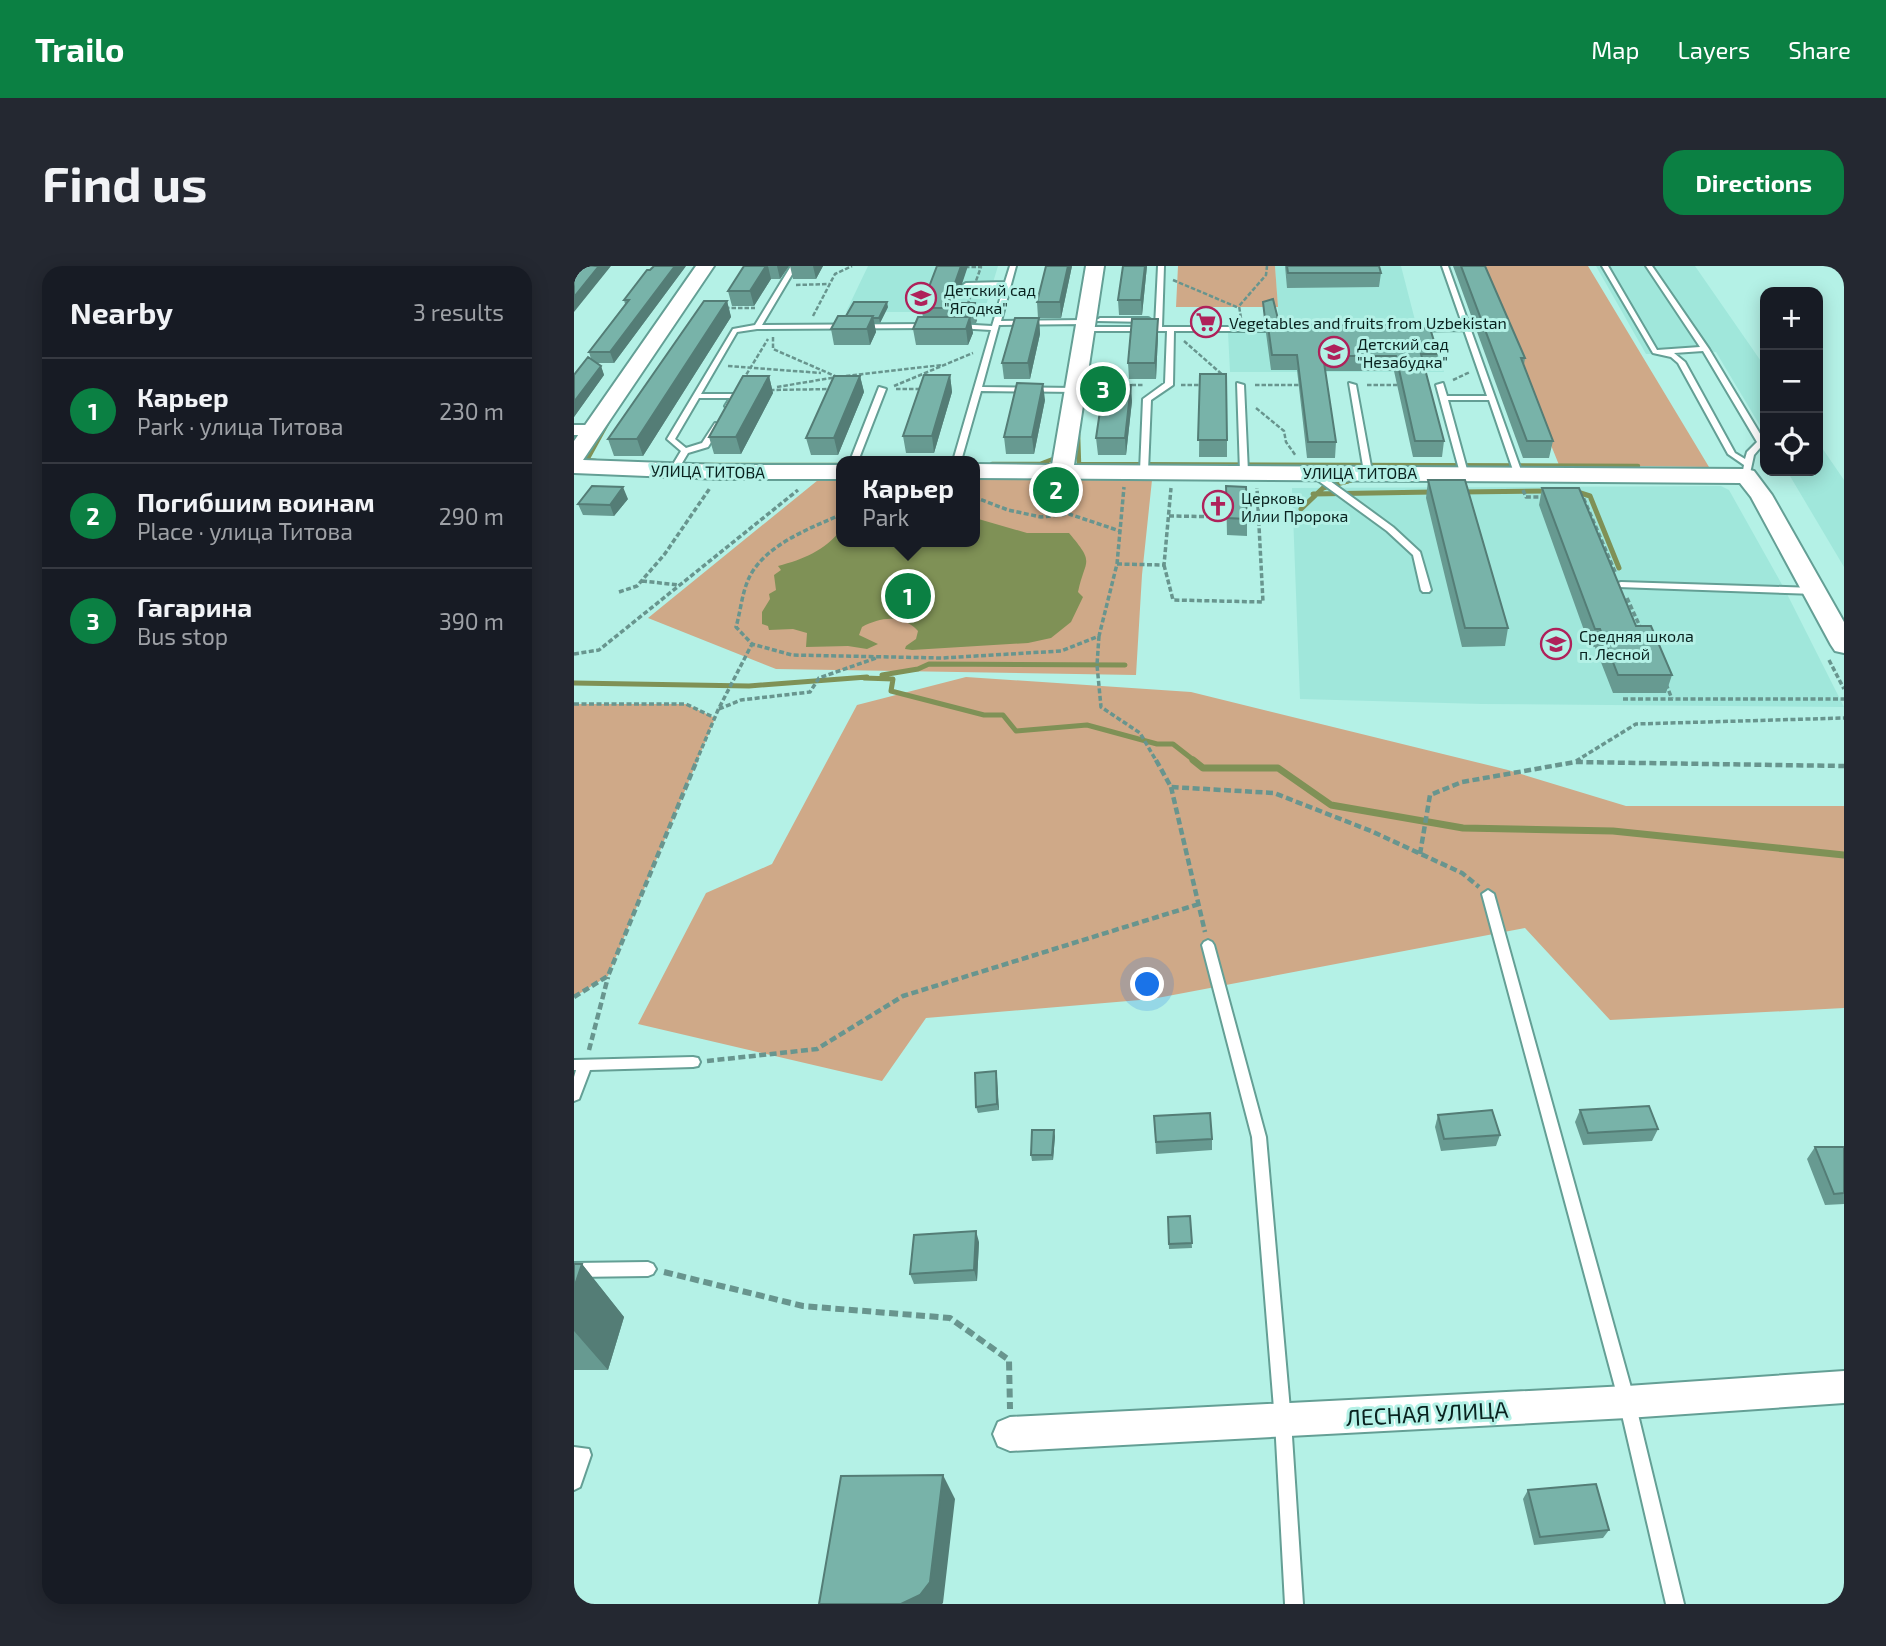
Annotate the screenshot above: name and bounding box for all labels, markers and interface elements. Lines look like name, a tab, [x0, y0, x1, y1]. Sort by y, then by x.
text: Trailo	[35, 29, 125, 69]
text: Map	[1591, 35, 1639, 64]
text: Layers	[1677, 35, 1750, 64]
text: Share	[1788, 35, 1851, 64]
button: Directions	[1663, 150, 1844, 215]
text: Find us	[42, 153, 207, 212]
place label: Детский сад "Ягодка"	[944, 280, 1036, 317]
school or university icon: Детский сад "Ягодка"	[904, 281, 938, 315]
map controls	[1760, 287, 1823, 476]
button: +	[1760, 287, 1823, 350]
text: Nearby	[70, 294, 173, 330]
text: 3 results	[413, 298, 504, 326]
supermarket icon: Vegetables and fruits from Uzbekistan	[1189, 305, 1223, 339]
place label: Vegetables and fruits from Uzbekistan	[1229, 313, 1507, 332]
place label: Детский сад "Незабудка"	[1357, 334, 1449, 372]
school or university icon: Детский сад "Незабудка"	[1317, 335, 1351, 369]
button: −	[1760, 350, 1823, 413]
pin: 3	[1080, 363, 1126, 415]
text: Карьер	[137, 381, 229, 412]
text: 1	[88, 397, 98, 425]
text: 230 m	[439, 397, 504, 425]
text: Park · улица Титова	[137, 412, 343, 440]
button: locate	[1760, 413, 1823, 476]
popup	[836, 456, 980, 547]
street label: УЛИЦА ТИТОВА	[651, 461, 765, 481]
street label: УЛИЦА ТИТОВА	[1303, 463, 1417, 482]
pin: 2	[1033, 464, 1079, 516]
text: Карьер	[862, 472, 954, 503]
text: Погибшим воинам	[137, 486, 375, 517]
place label: Церковь Илии Пророка	[1241, 488, 1348, 525]
church icon: Церковь Илии Пророка	[1201, 489, 1235, 523]
text: 2	[86, 502, 100, 530]
text: 290 m	[439, 502, 504, 530]
text: Park	[862, 503, 909, 531]
text: Place · улица Титова	[137, 517, 353, 545]
pin: 1	[885, 570, 931, 622]
text: Гагарина	[137, 591, 252, 622]
text: 3	[86, 607, 100, 635]
text: 390 m	[439, 607, 504, 635]
text: Bus stop	[137, 622, 228, 650]
place label: Средняя школа п. Лесной	[1579, 626, 1694, 663]
school or university icon: Средняя школа п. Лесной	[1539, 627, 1573, 661]
your location	[1130, 967, 1164, 1001]
street label: ЛЕСНАЯ УЛИЦА	[1345, 1395, 1510, 1431]

